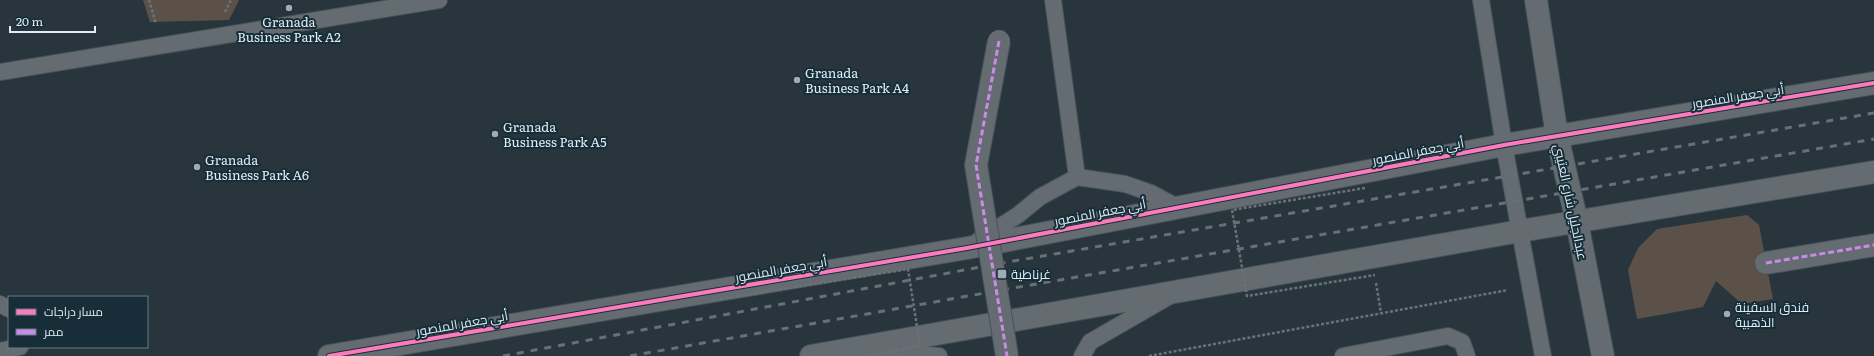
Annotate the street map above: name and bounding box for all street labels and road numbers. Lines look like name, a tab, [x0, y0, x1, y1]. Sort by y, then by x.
street label: أبي جعفر المنصور	[1689, 79, 1786, 114]
street label: أبي جعفر المنصور	[1369, 132, 1466, 171]
street label: عبدالجليل شارع العتيبي	[1548, 142, 1593, 262]
street label: أبي جعفر المنصور	[1051, 193, 1148, 232]
street label: أبي جعفر المنصور	[732, 251, 829, 288]
street label: أبي جعفر المنصور	[413, 305, 510, 342]

